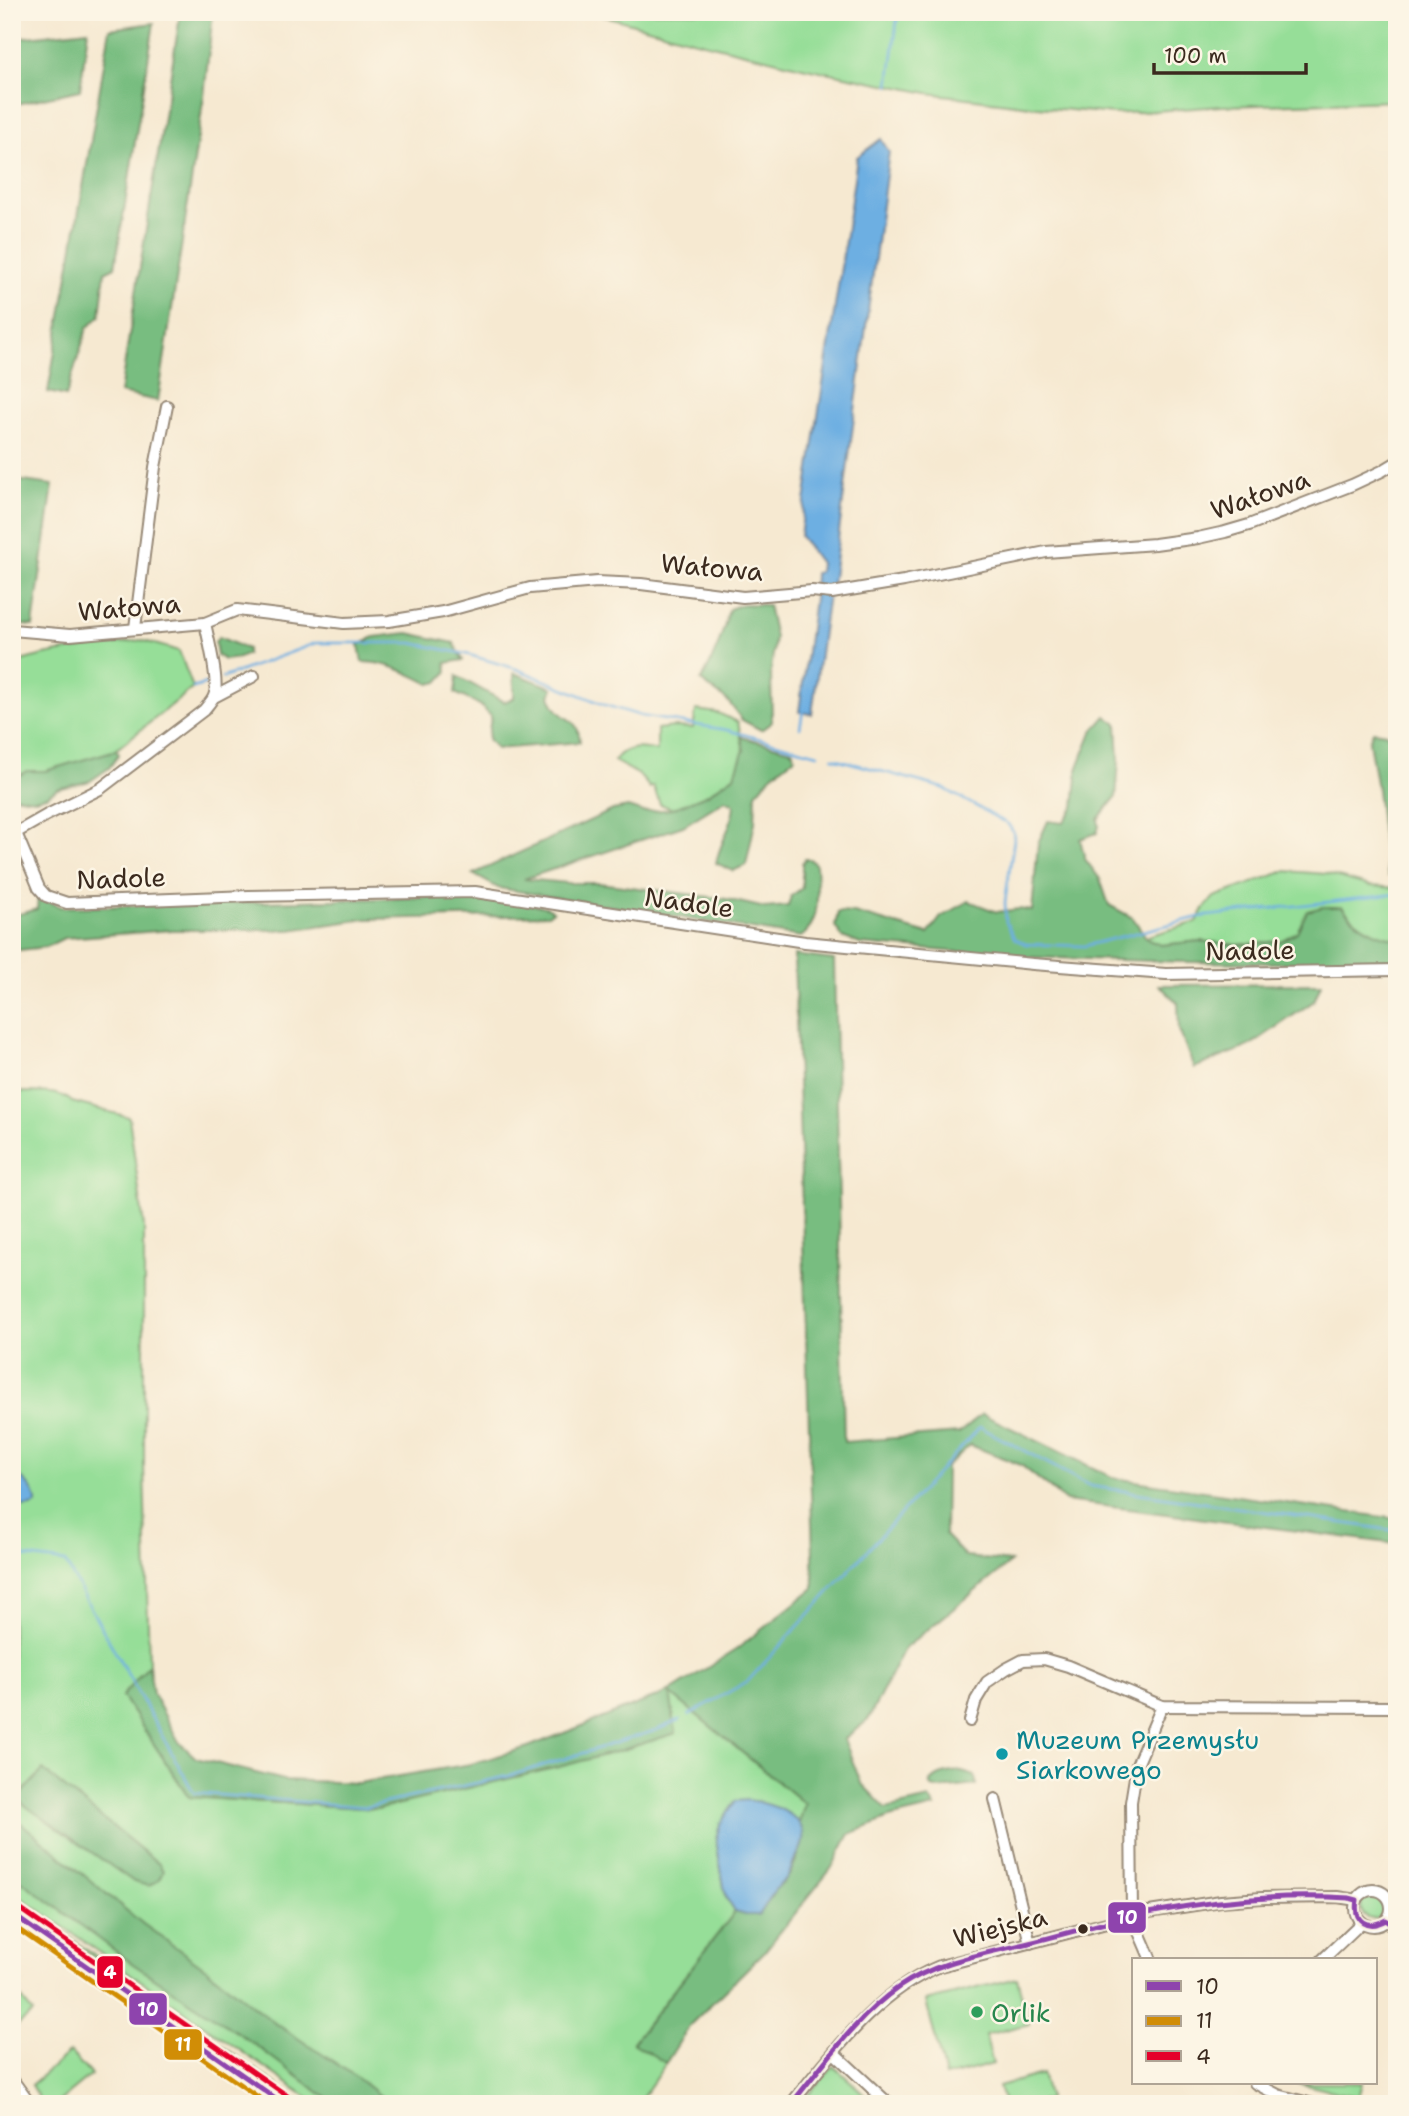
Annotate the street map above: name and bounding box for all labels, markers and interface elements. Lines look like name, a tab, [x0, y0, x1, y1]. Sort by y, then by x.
scale bar	[1154, 32, 1306, 76]
text: 100 m	[1164, 42, 1227, 70]
street label: Wałowa	[1206, 461, 1314, 527]
street label: Wałowa	[659, 545, 765, 589]
street label: Wałowa	[76, 585, 182, 629]
street label: Nadole	[76, 859, 166, 897]
street label: Nadole	[642, 878, 736, 926]
street label: Nadole	[1205, 932, 1295, 968]
place label: Muzeum Przemysłu Siarkowego	[1016, 1722, 1259, 1787]
marker: Muzeum Przemysłu Siarkowego	[994, 1746, 1010, 1762]
street label: Wiejska	[949, 1898, 1051, 1956]
line badge: 10	[1107, 1901, 1147, 1934]
text: 10	[1116, 1905, 1138, 1930]
unlabelled marker	[1076, 1922, 1090, 1936]
line badge: 4	[96, 1955, 124, 1989]
legend	[1132, 1958, 1378, 2084]
text: 4	[103, 1960, 117, 1985]
text: 10	[1196, 1973, 1219, 2001]
line badge: 10	[128, 1992, 168, 2026]
place label: Orlik	[991, 1995, 1051, 2030]
text: 10	[137, 1997, 159, 2022]
marker: Orlik	[969, 2004, 985, 2020]
text: 11	[1196, 2007, 1213, 2035]
line badge: 11	[163, 2028, 203, 2061]
text: 11	[175, 2032, 191, 2057]
text: 4	[1196, 2043, 1211, 2071]

